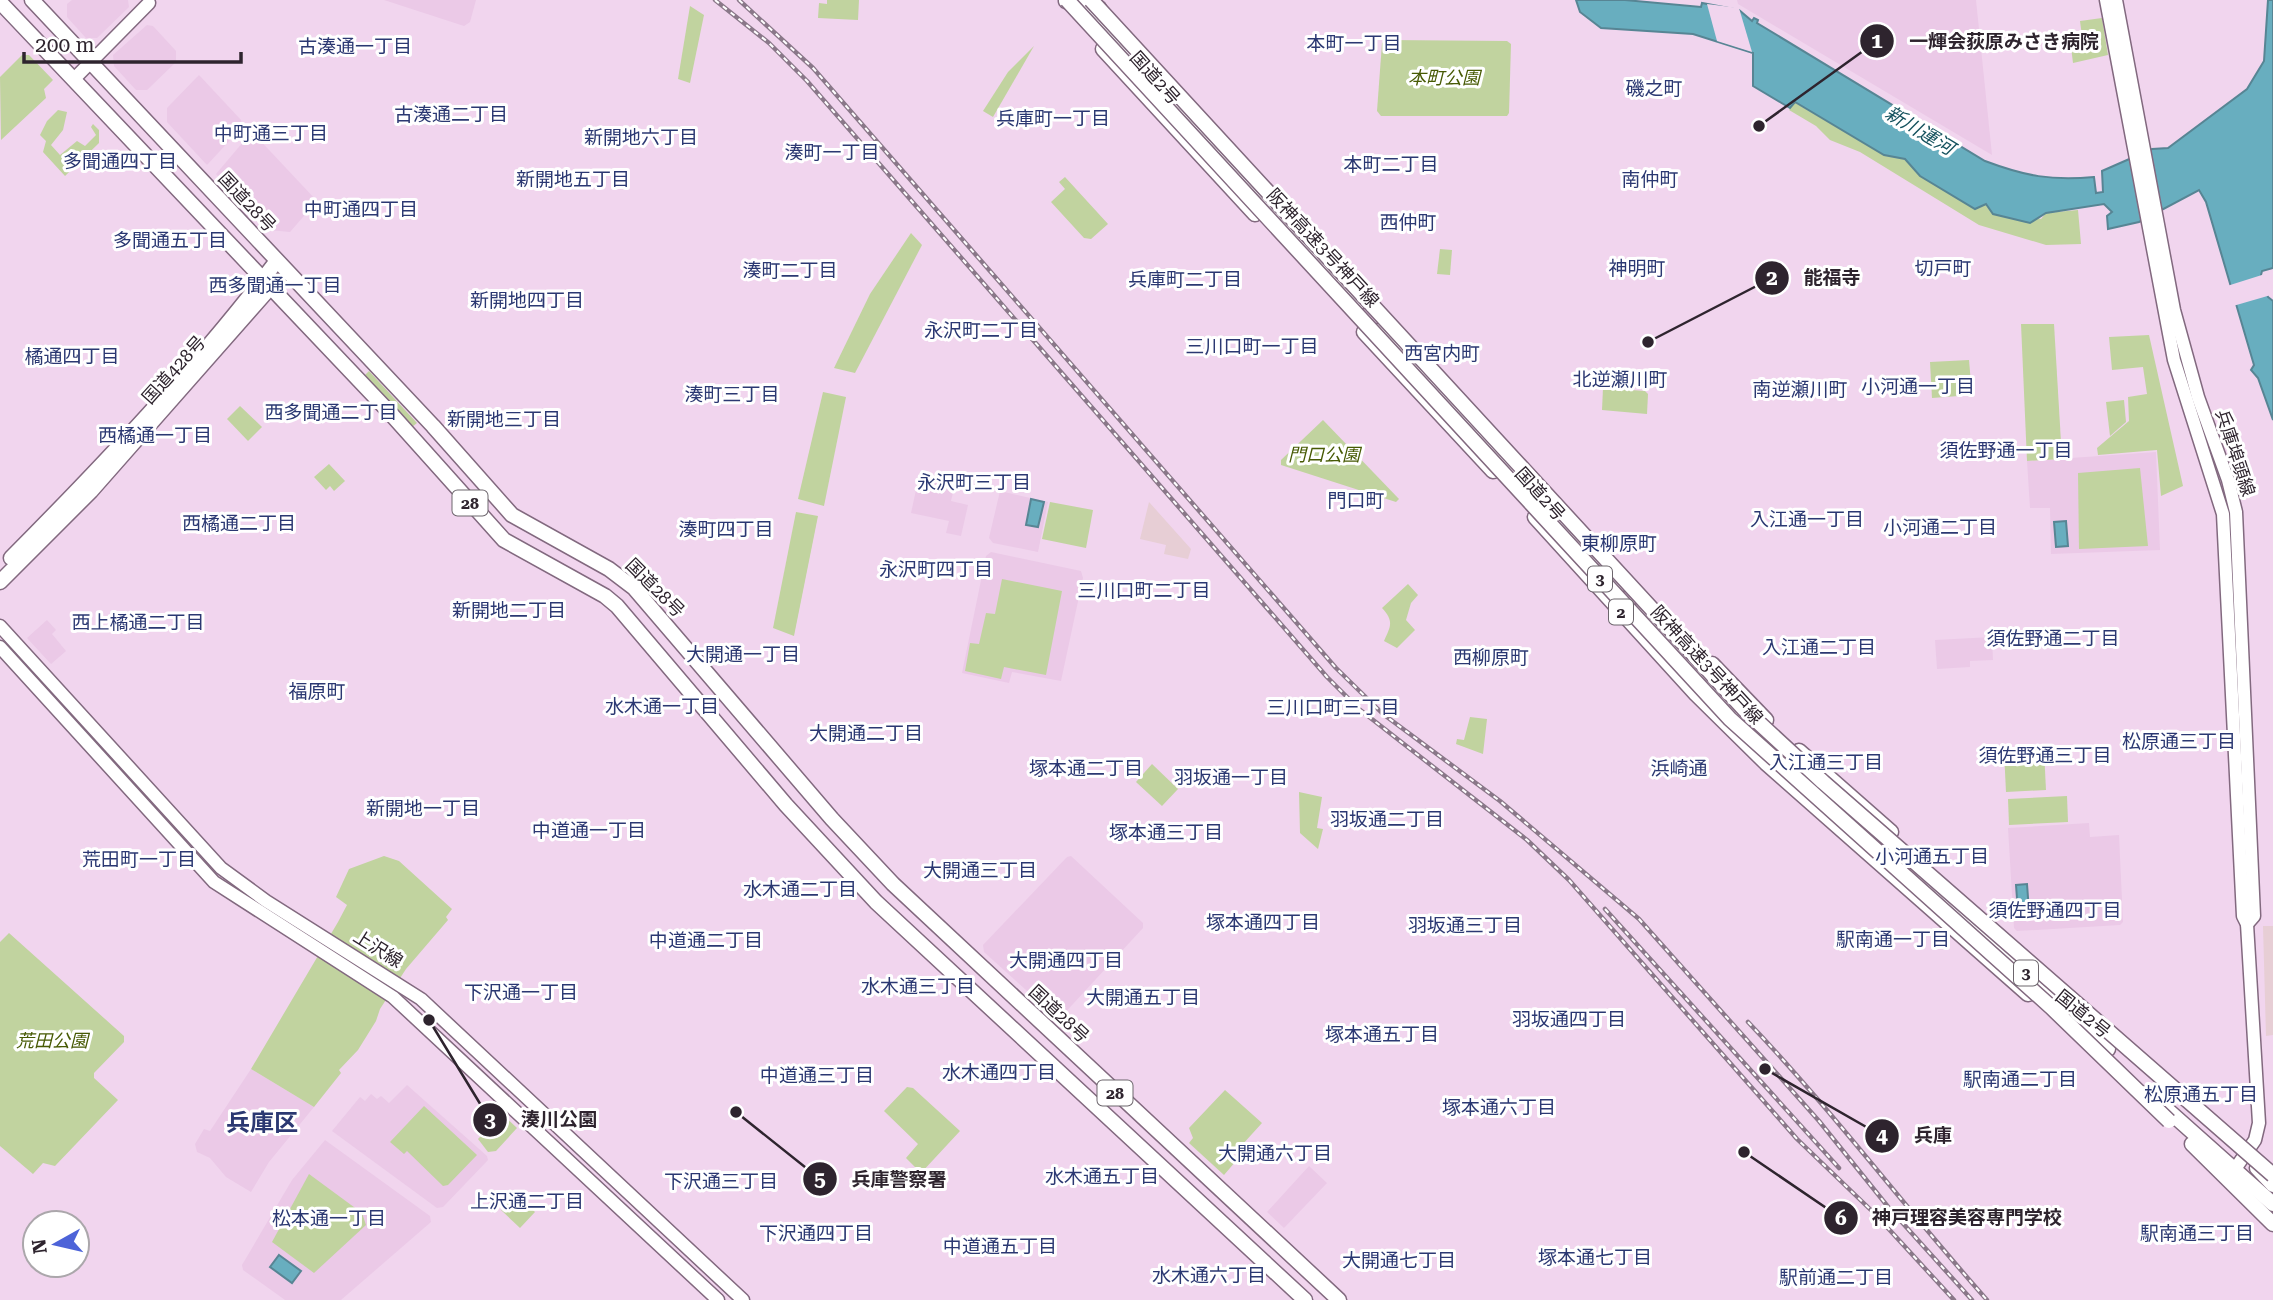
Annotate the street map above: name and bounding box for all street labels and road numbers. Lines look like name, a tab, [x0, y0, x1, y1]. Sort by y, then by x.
street label: 国道2号	[1126, 47, 1185, 109]
street label: 国道28号	[214, 167, 280, 236]
street label: 阪神高速3号神戸線	[1263, 184, 1384, 311]
street label: 国道428号	[138, 331, 210, 408]
street label: 兵庫埠頭線	[2212, 407, 2259, 499]
street label: 国道2号	[1511, 463, 1570, 525]
road number: 28	[452, 490, 488, 516]
street label: 国道28号	[622, 554, 689, 621]
road number: 3	[1588, 566, 1612, 592]
road number: 2	[1609, 600, 1633, 624]
street label: 阪神高速3号神戸線	[1647, 601, 1768, 728]
street label: 上沢線	[350, 925, 407, 972]
road number: 3	[2014, 960, 2038, 986]
street label: 国道28号	[1025, 981, 1094, 1047]
street label: 国道2号	[2052, 985, 2115, 1042]
road number: 28	[1098, 1080, 1132, 1106]

